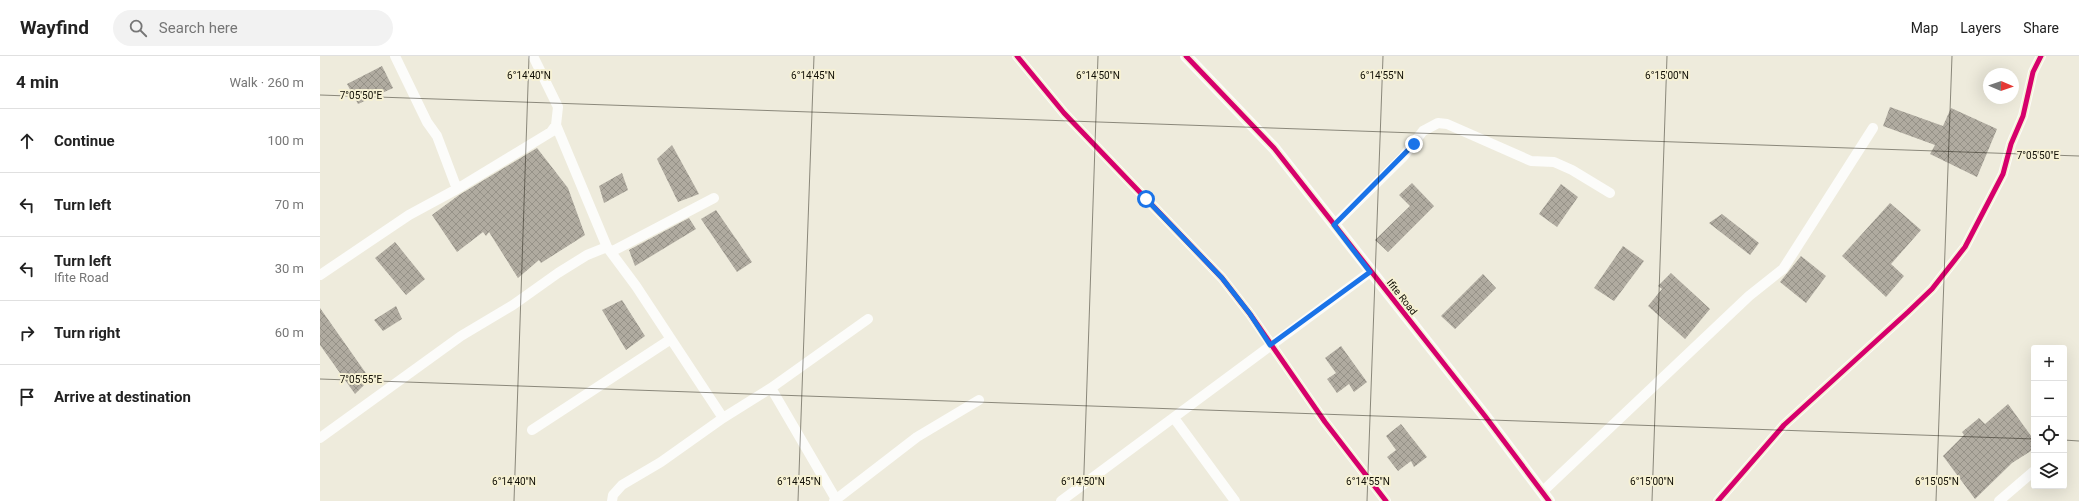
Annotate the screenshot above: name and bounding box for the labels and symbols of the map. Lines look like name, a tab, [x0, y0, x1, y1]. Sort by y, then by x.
north arrow	[1983, 68, 2019, 104]
text: 6°14'40"N	[507, 70, 551, 81]
text: 6°14'45"N	[791, 70, 835, 81]
text: 6°14'50"N	[1076, 70, 1120, 81]
text: 6°14'55"N	[1360, 70, 1404, 81]
text: 6°15'00"N	[1645, 70, 1689, 81]
text: 7°05'50"E	[340, 90, 383, 101]
route end	[1405, 135, 1423, 153]
text: 7°05'50"E	[2017, 150, 2060, 161]
route start	[1137, 190, 1155, 208]
street label: Ifite Road	[1385, 277, 1419, 317]
text: 7°05'55"E	[340, 374, 383, 385]
text: 6°14'40"N	[492, 476, 536, 487]
text: 6°14'45"N	[777, 476, 821, 487]
text: 6°14'50"N	[1061, 476, 1105, 487]
text: 6°14'55"N	[1346, 476, 1390, 487]
text: 6°15'00"N	[1630, 476, 1674, 487]
text: 6°15'05"N	[1915, 476, 1959, 487]

